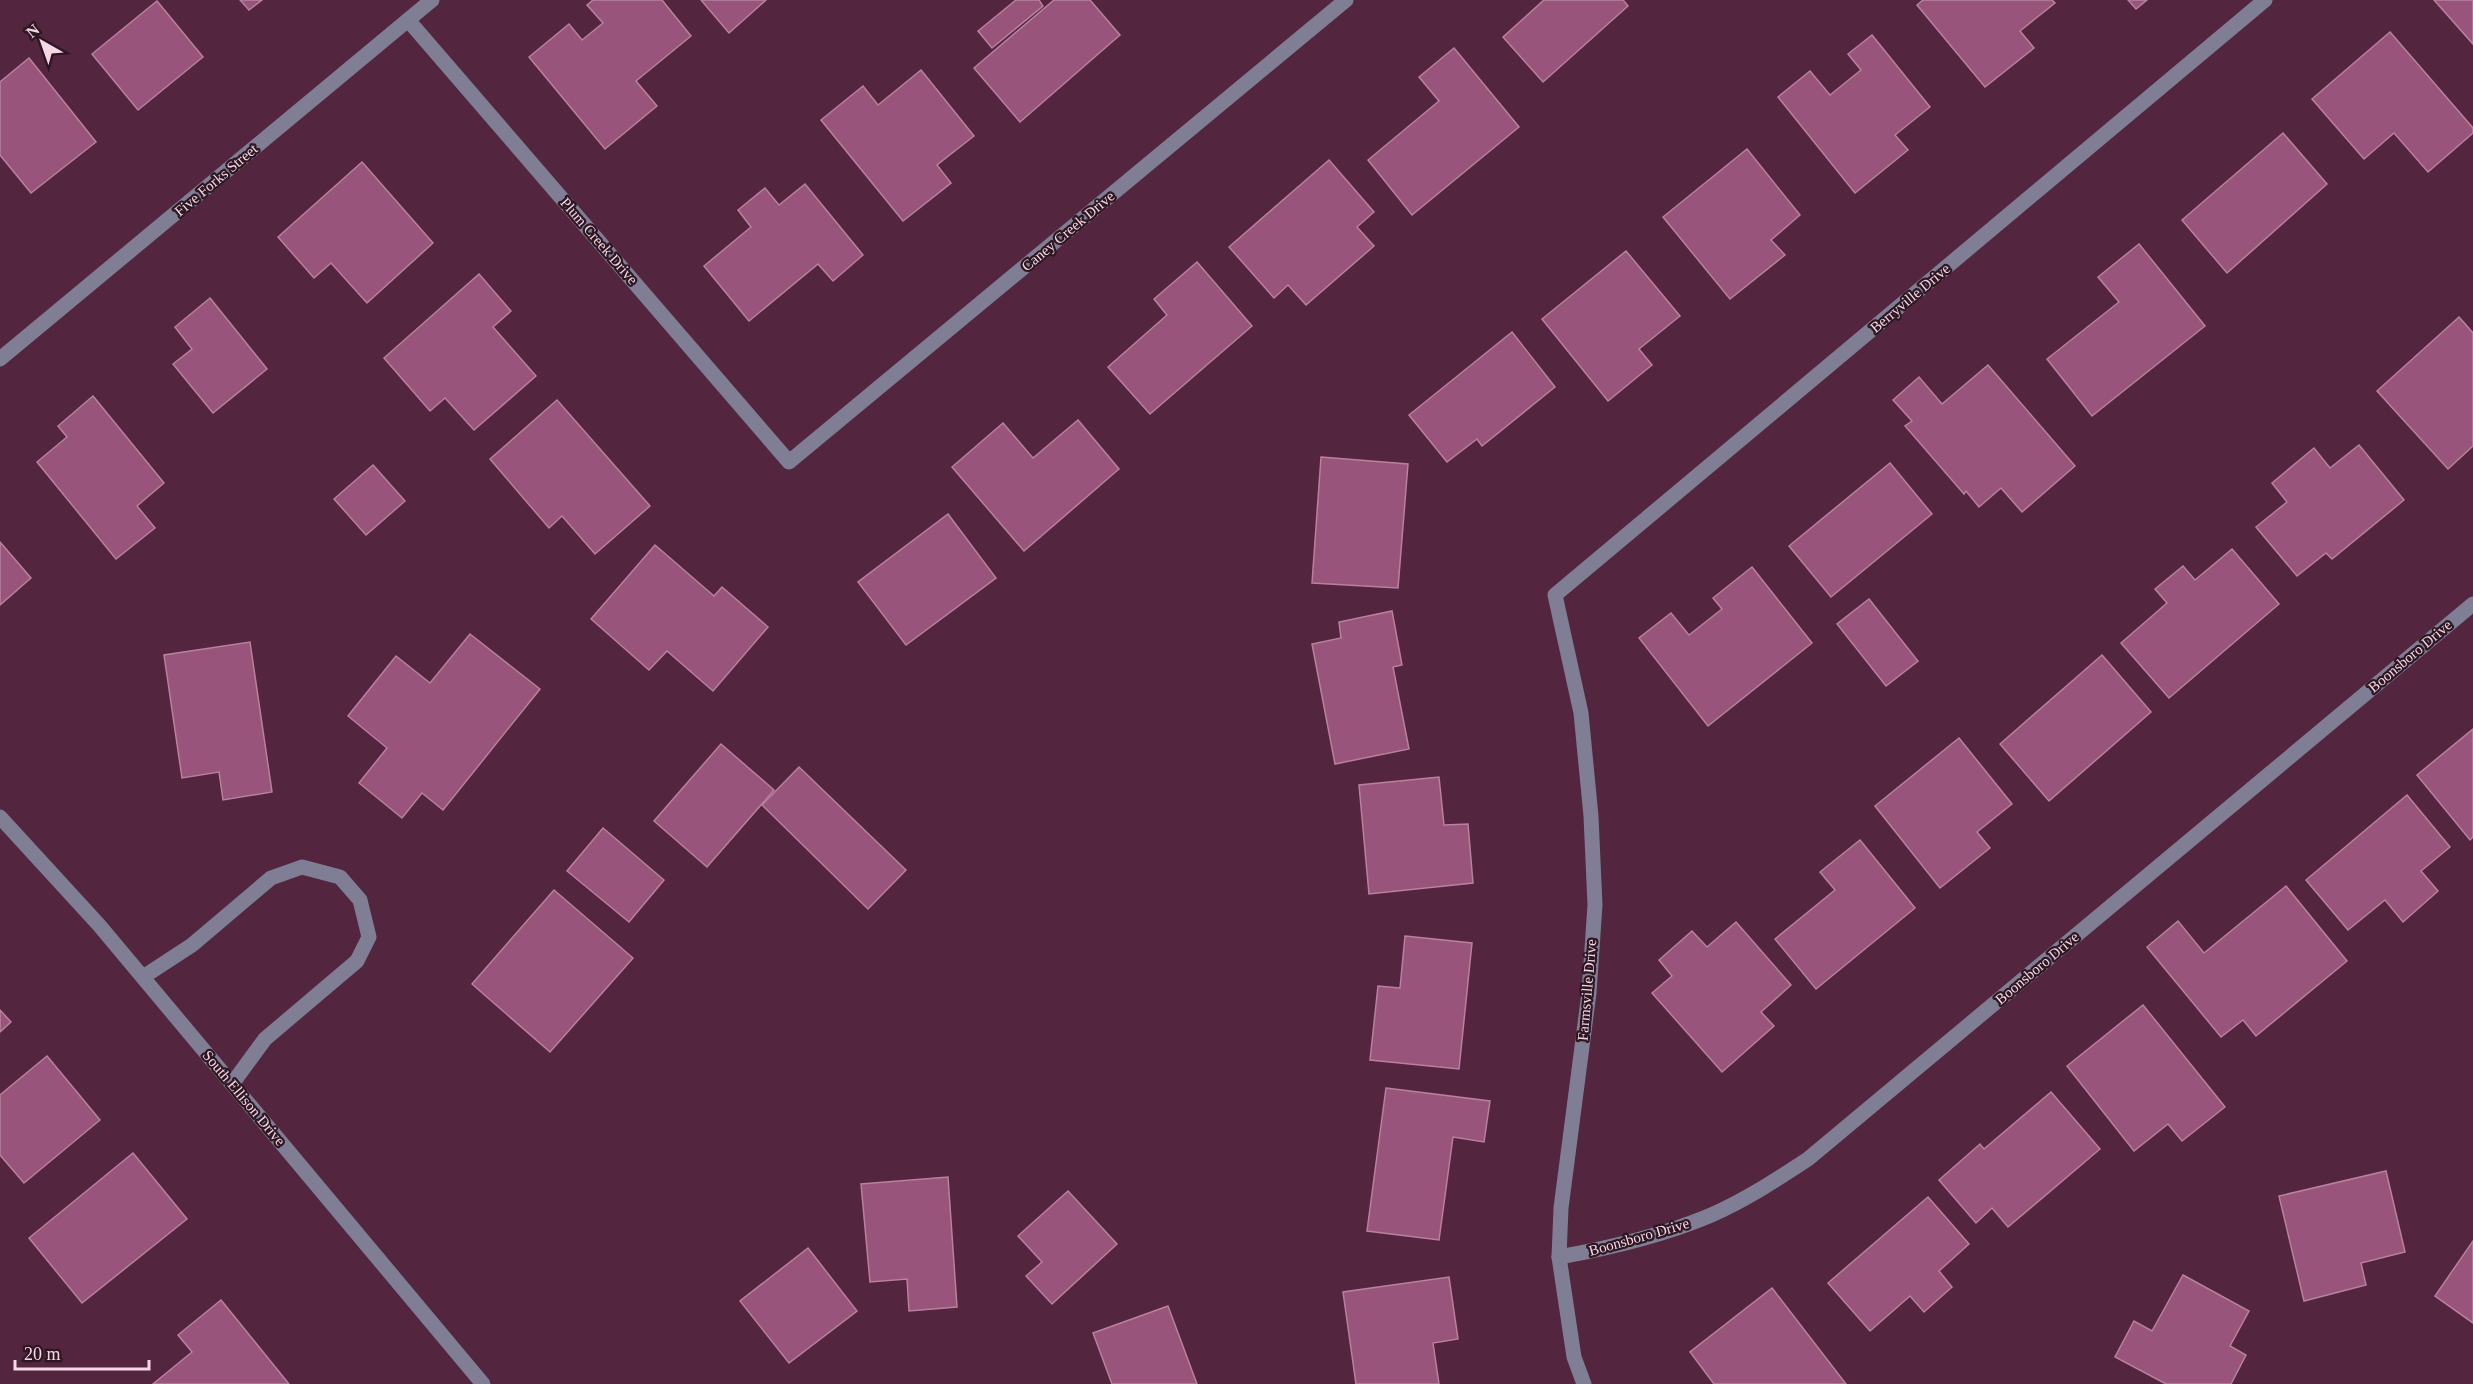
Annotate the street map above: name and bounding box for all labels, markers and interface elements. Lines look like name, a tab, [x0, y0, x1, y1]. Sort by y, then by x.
north arrow	[12, 12, 72, 72]
text: N	[23, 20, 43, 41]
street label: Five Forks Street	[171, 140, 261, 219]
street label: Caney Creek Drive	[1019, 187, 1118, 274]
street label: Plum Creek Drive	[557, 195, 641, 288]
street label: Berryville Drive	[1867, 260, 1953, 336]
street label: Boonsboro Drive	[2365, 616, 2455, 695]
street label: Boonsboro Drive	[1992, 928, 2082, 1007]
street label: Farmsville Drive	[1575, 938, 1599, 1042]
street label: South Ellison Drive	[200, 1047, 289, 1149]
street label: Boonsboro Drive	[1587, 1215, 1691, 1259]
scale bar	[15, 1333, 148, 1371]
text: 20 m	[24, 1344, 61, 1364]

